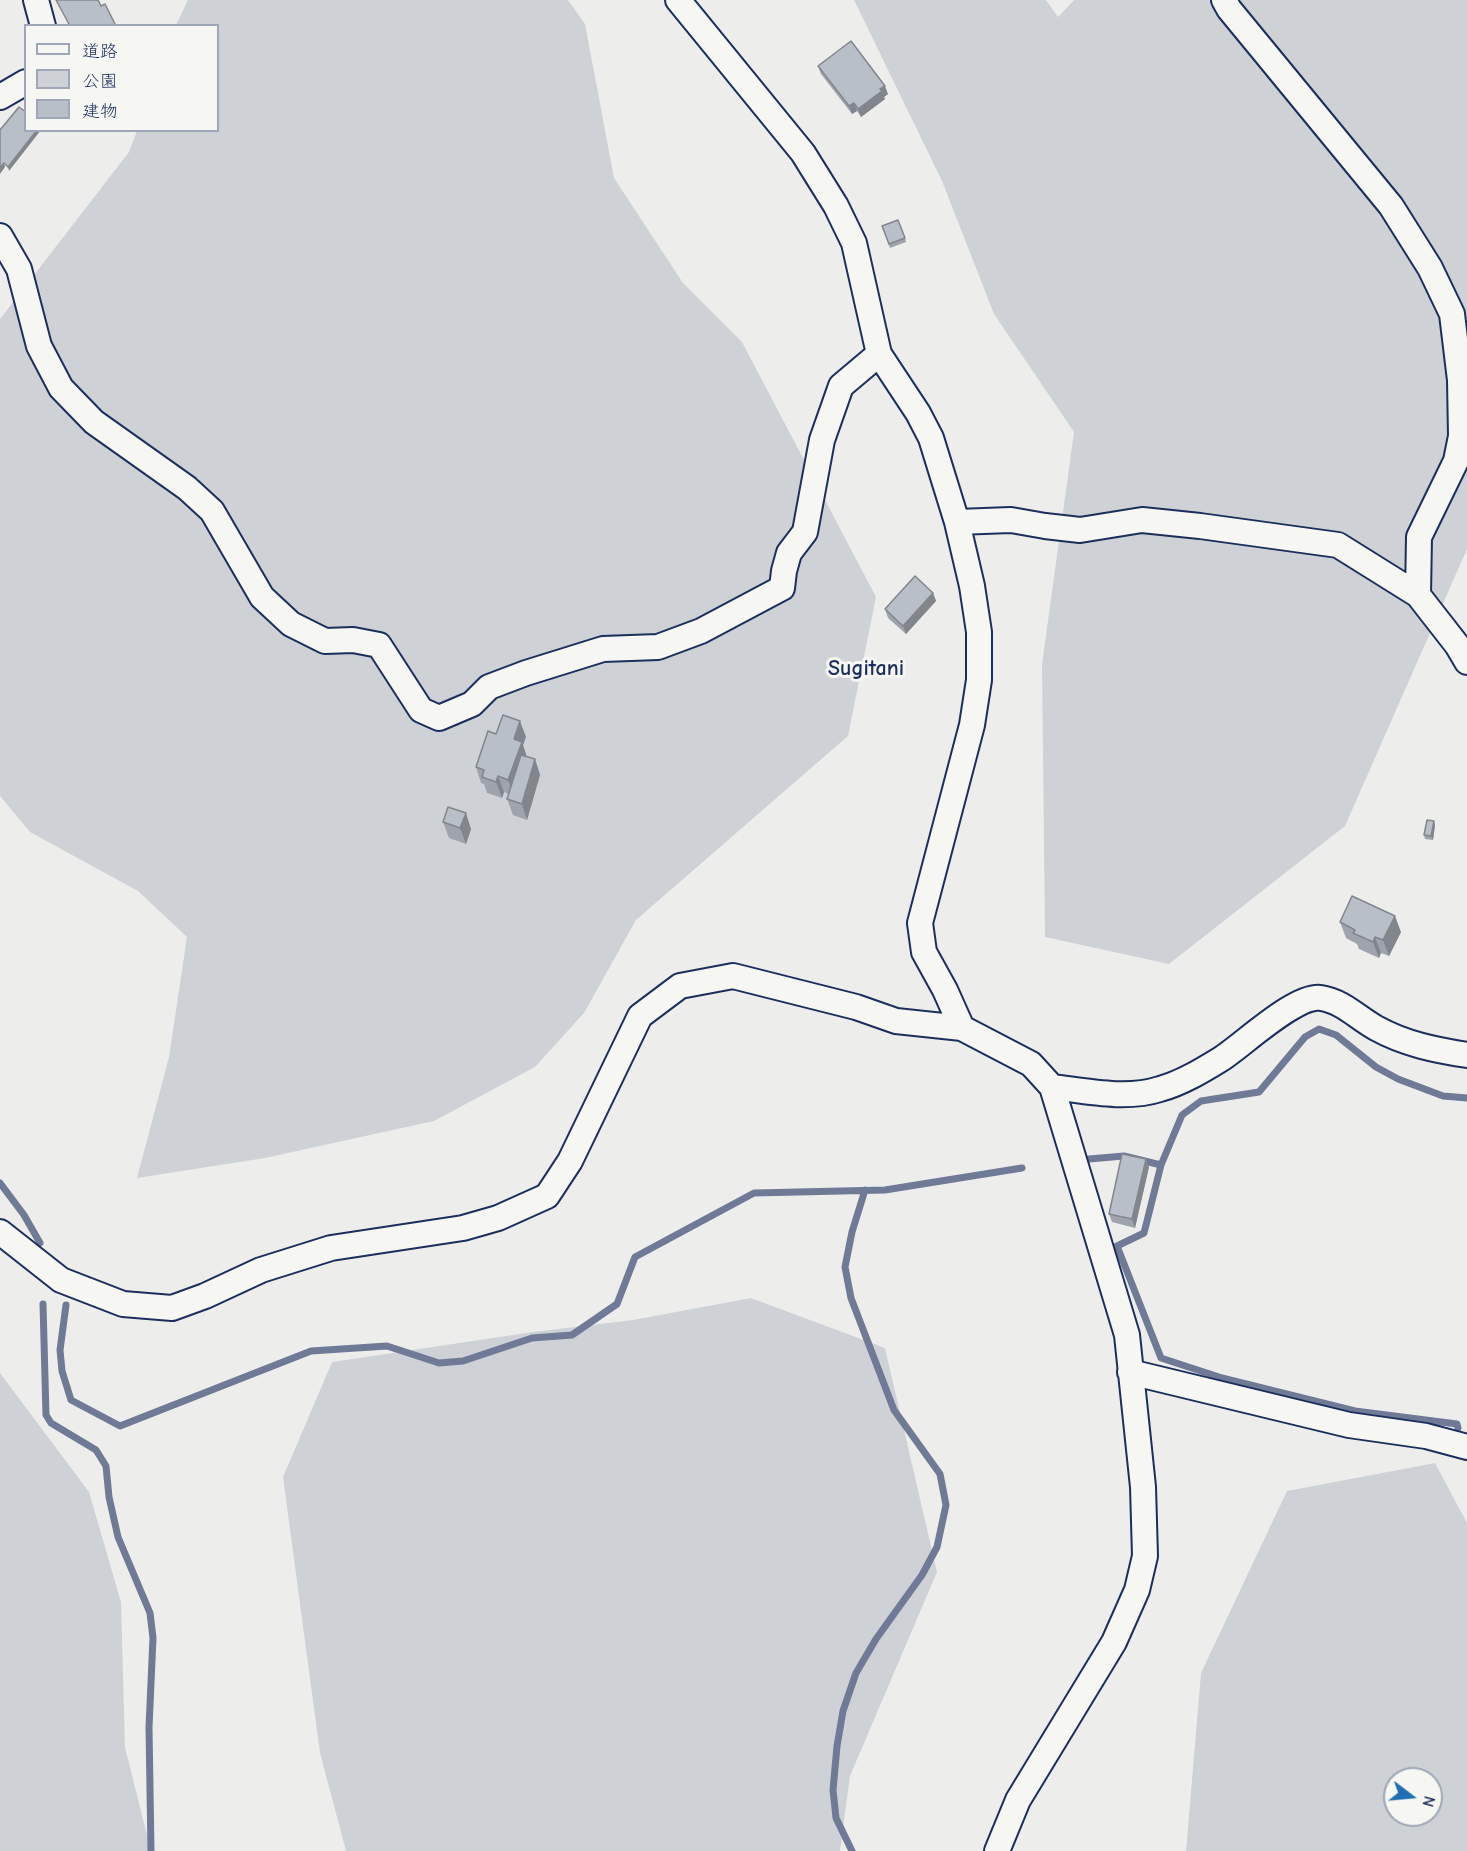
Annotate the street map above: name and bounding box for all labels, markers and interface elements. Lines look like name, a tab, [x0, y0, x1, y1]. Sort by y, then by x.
legend	[24, 24, 219, 132]
text: 道路	[82, 41, 118, 62]
text: 公園	[82, 71, 118, 92]
text: 建物	[82, 101, 118, 122]
district label: Sugitani	[828, 656, 904, 682]
north arrow	[1383, 1767, 1443, 1827]
text: N	[1418, 1794, 1438, 1809]

